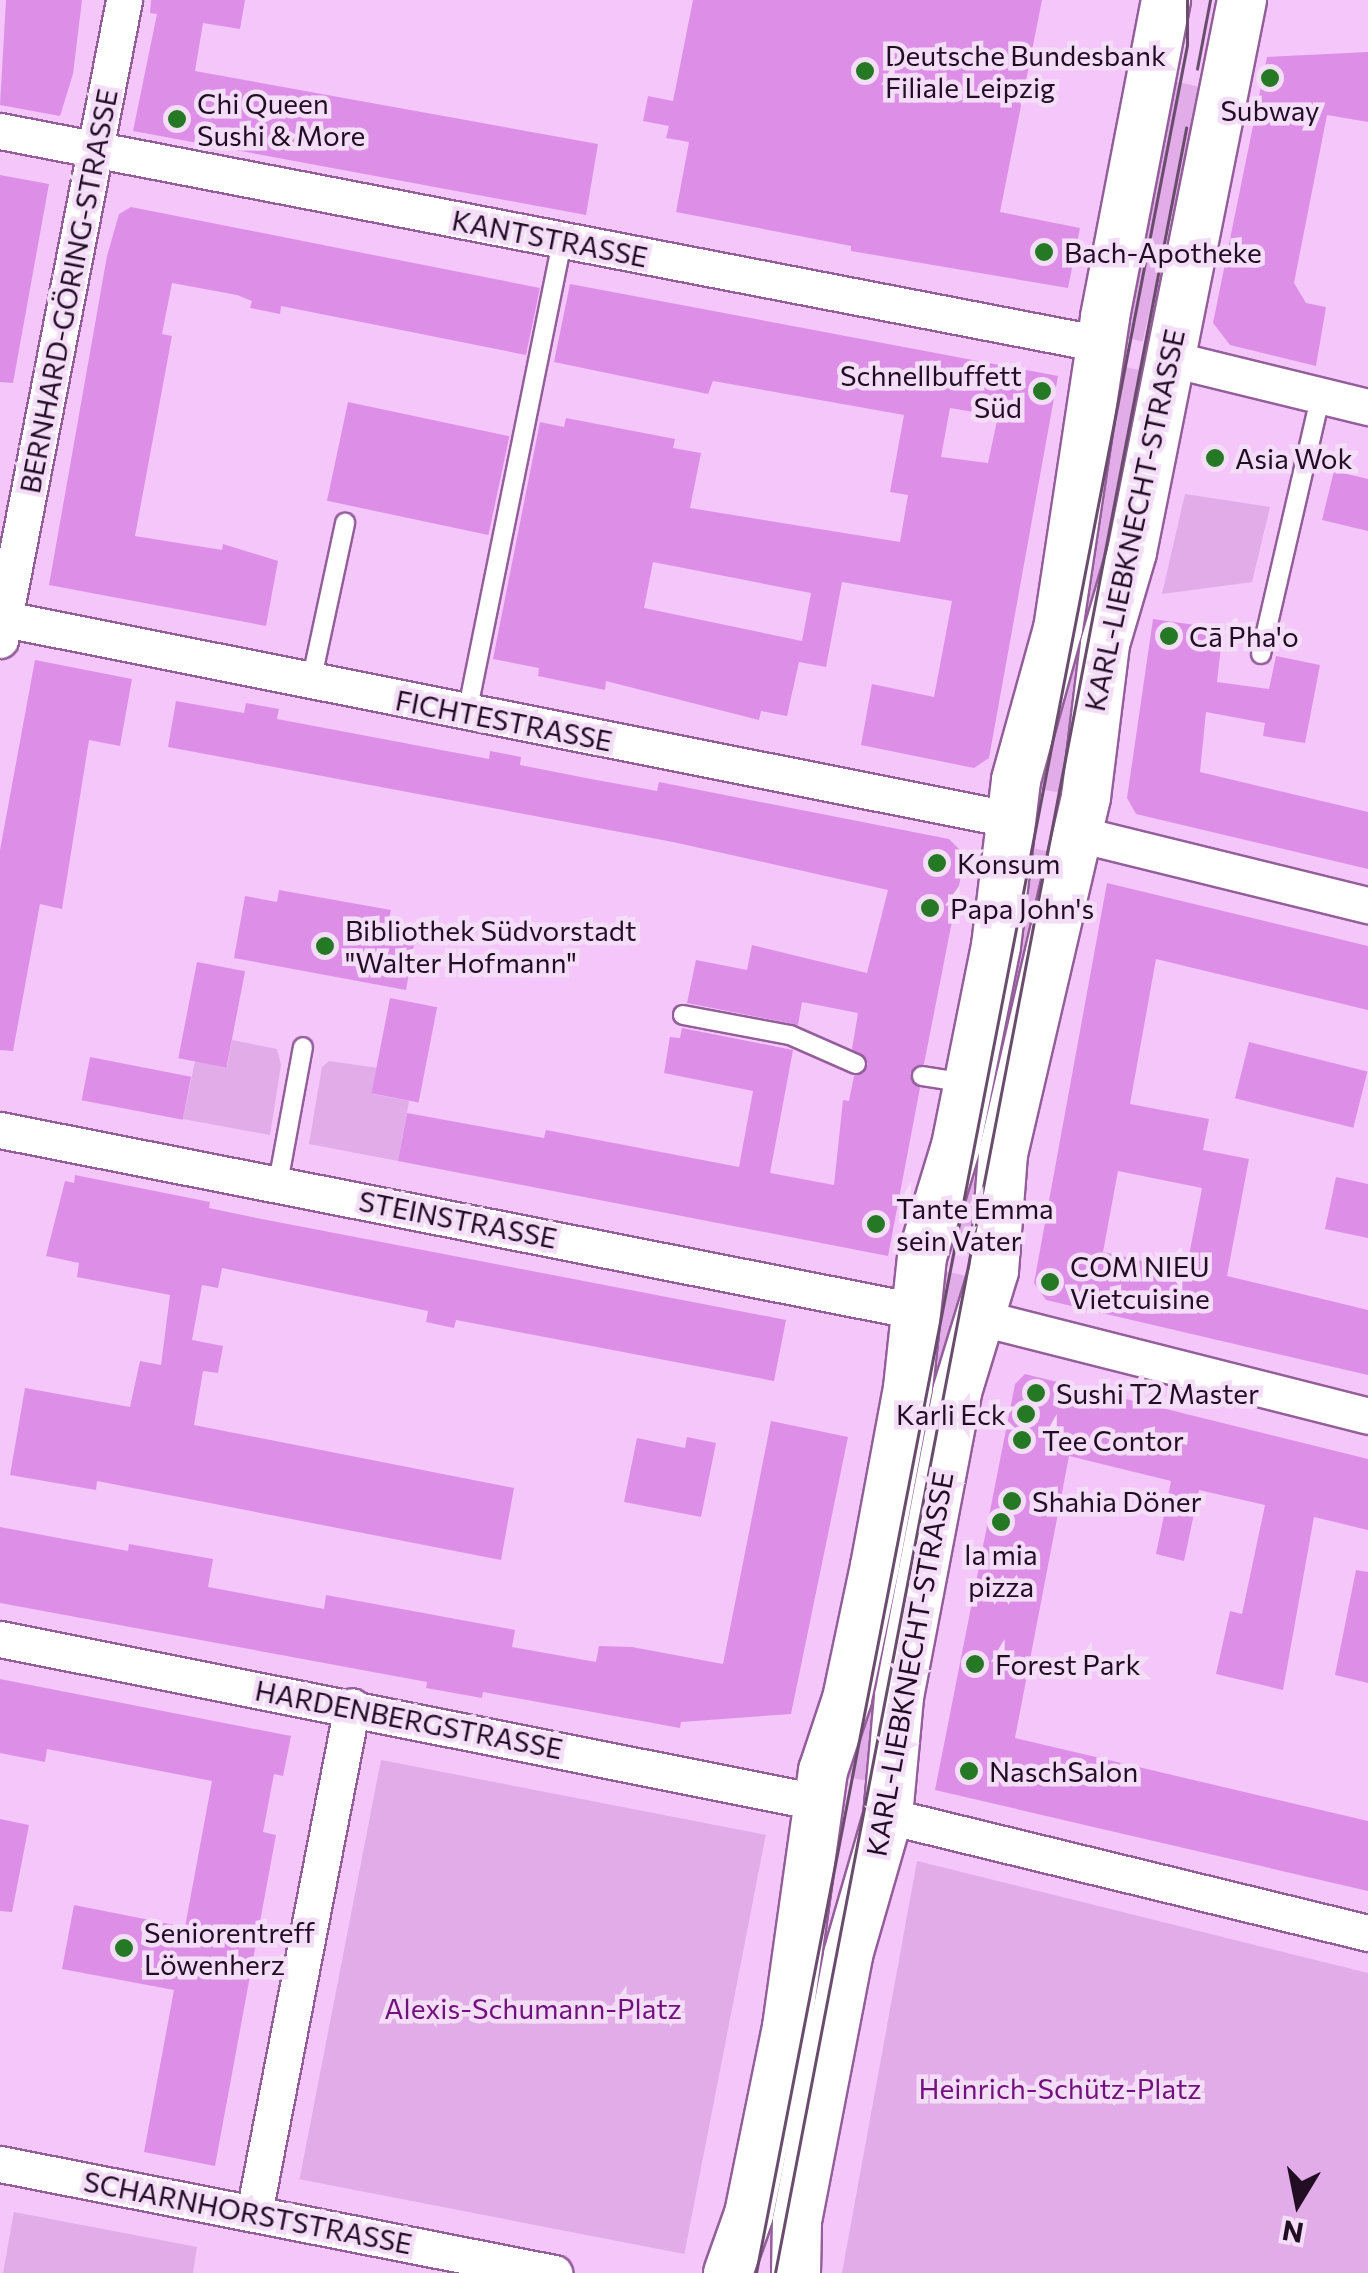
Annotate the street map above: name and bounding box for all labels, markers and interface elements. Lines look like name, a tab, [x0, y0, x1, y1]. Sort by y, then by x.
place label: Deutsche Bundesbank Filiale Leipzig	[885, 38, 1166, 104]
marker: Deutsche Bundesbank Filiale Leipzig	[854, 60, 876, 82]
marker: Subway	[1259, 67, 1281, 89]
street label: BERNHARD-GÖRING-STRASSE	[12, 86, 124, 496]
place label: Chi Queen Sushi & More	[197, 86, 365, 152]
place label: Subway	[1220, 93, 1320, 127]
marker: Chi Queen Sushi & More	[166, 108, 188, 130]
street label: KANTSTRASSE	[449, 203, 651, 273]
place label: Bach-Apotheke	[1064, 235, 1262, 269]
marker: Bach-Apotheke	[1033, 241, 1055, 263]
street label: KARL-LIEBKNECHT-STRASSE	[1077, 326, 1191, 714]
place label: Schnellbuffett Süd	[840, 358, 1022, 424]
marker: Schnellbuffett Süd	[1031, 380, 1053, 402]
place label: Asia Wok	[1235, 441, 1353, 475]
marker: Asia Wok	[1204, 447, 1226, 469]
place label: Cā Pha'o	[1189, 619, 1299, 653]
marker: Cā Pha'o	[1158, 625, 1180, 647]
street label: FICHTESTRASSE	[393, 683, 615, 757]
place label: Konsum	[957, 846, 1060, 880]
marker: Konsum	[926, 852, 948, 874]
place label: Papa John's	[950, 891, 1094, 925]
marker: Papa John's	[919, 897, 941, 919]
place label: Bibliothek Südvorstadt "Walter Hofmann"	[345, 913, 636, 979]
marker: Bibliothek Südvorstadt "Walter Hofmann"	[314, 935, 336, 957]
street label: STEINSTRASSE	[356, 1183, 560, 1255]
place label: Tante Emma sein Vater	[896, 1191, 1054, 1257]
marker: Tante Emma sein Vater	[865, 1213, 887, 1235]
place label: COM NIEU Vietcuisine	[1070, 1249, 1210, 1315]
marker: COM NIEU Vietcuisine	[1039, 1271, 1061, 1293]
place label: Sushi T2 Master	[1056, 1376, 1259, 1410]
marker: Sushi T2 Master	[1025, 1382, 1047, 1404]
place label: Karli Eck	[896, 1397, 1006, 1431]
marker: Karli Eck	[1015, 1403, 1037, 1425]
place label: Tee Contor	[1042, 1423, 1184, 1457]
marker: Tee Contor	[1011, 1429, 1033, 1451]
street label: KARL-LIEBKNECHT-STRASSE	[859, 1469, 959, 1859]
place label: Shahia Döner	[1032, 1484, 1202, 1518]
marker: Shahia Döner	[1001, 1490, 1023, 1512]
marker: la mia pizza	[990, 1511, 1012, 1533]
place label: la mia pizza	[964, 1537, 1038, 1603]
place label: Forest Park	[995, 1647, 1141, 1681]
marker: Forest Park	[964, 1653, 986, 1675]
street label: HARDENBERGSTRASSE	[252, 1673, 566, 1765]
place label: NaschSalon	[989, 1754, 1138, 1788]
marker: NaschSalon	[958, 1760, 980, 1782]
place label: Seniorentreff Löwenherz	[144, 1915, 315, 1981]
marker: Seniorentreff Löwenherz	[113, 1937, 135, 1959]
park label: Alexis-Schumann-Platz	[384, 1991, 682, 2025]
park label: Heinrich-Schütz-Platz	[919, 2071, 1201, 2105]
north arrow	[1248, 2153, 1348, 2253]
street label: SCHARNHORSTSTRASSE	[81, 2164, 415, 2260]
text: N	[1279, 2214, 1306, 2251]

